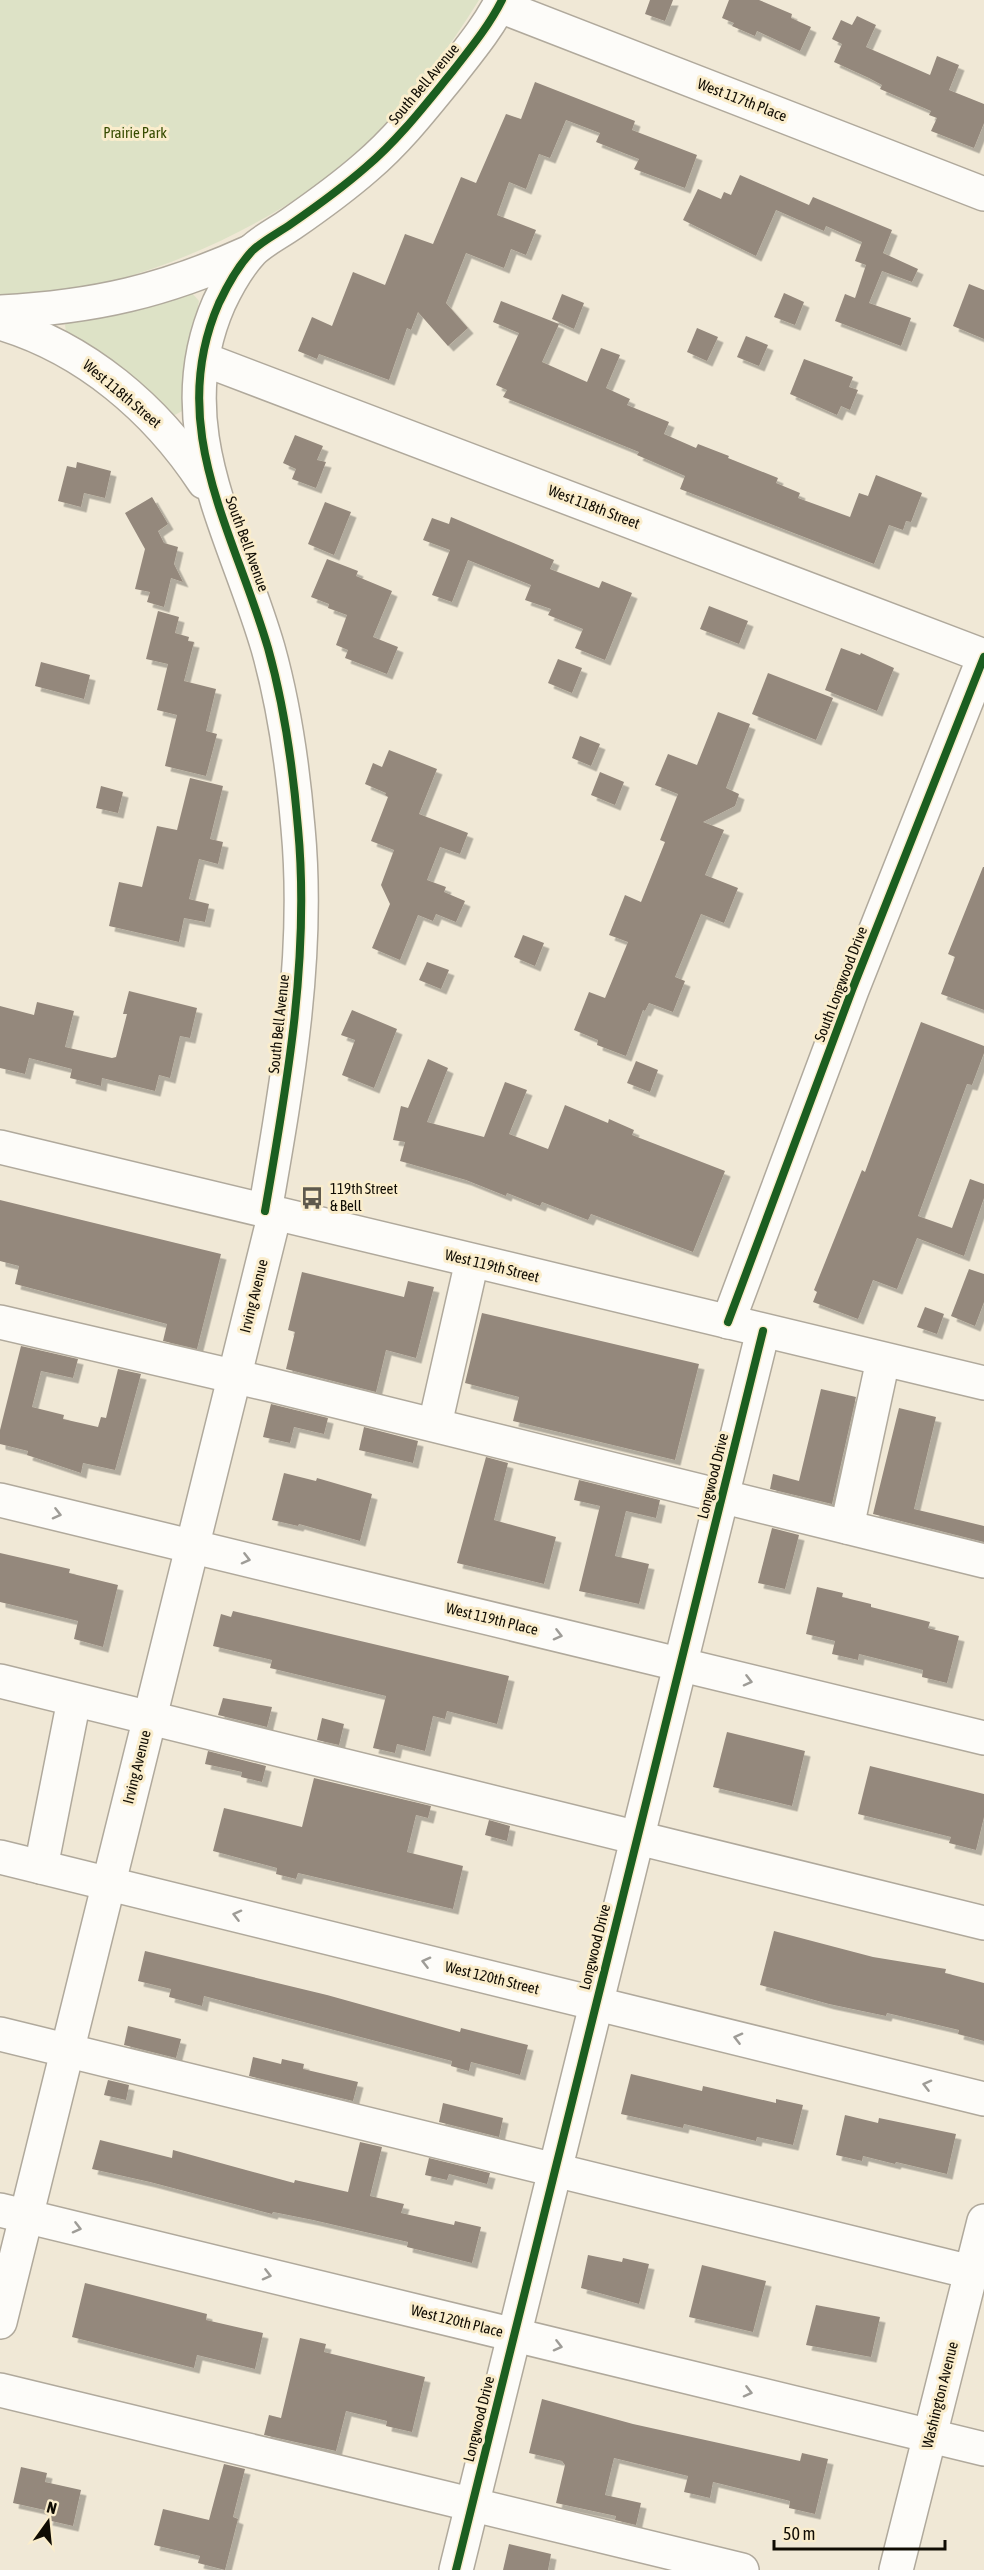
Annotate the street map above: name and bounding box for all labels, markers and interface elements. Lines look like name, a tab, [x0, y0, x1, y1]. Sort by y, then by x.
street label: South Bell Avenue	[385, 40, 462, 127]
street label: West 117th Place	[695, 75, 789, 124]
park label: Prairie Park	[103, 124, 167, 141]
street label: West 118th Street	[80, 356, 165, 431]
street label: West 118th Street	[546, 481, 642, 532]
street label: South Bell Avenue	[222, 494, 273, 594]
street label: South Longwood Drive	[811, 924, 870, 1044]
street label: South Bell Avenue	[265, 973, 292, 1074]
place label: 119th Street & Bell	[330, 1180, 398, 1214]
bus stop icon: 119th Street & Bell	[299, 1185, 325, 1211]
street label: West 119th Street	[443, 1246, 541, 1285]
street label: Irving Avenue	[236, 1257, 271, 1334]
street label: Longwood Drive	[694, 1431, 731, 1521]
one-way arrow	[52, 1506, 62, 1519]
one-way arrow	[241, 1552, 251, 1565]
street label: West 119th Place	[444, 1599, 540, 1638]
one-way arrow	[553, 1627, 563, 1640]
one-way arrow	[743, 1673, 753, 1686]
street label: Irving Avenue	[119, 1728, 154, 1805]
street label: Longwood Drive	[576, 1902, 613, 1992]
one-way arrow	[232, 1910, 242, 1923]
one-way arrow	[421, 1956, 431, 1969]
street label: West 120th Street	[443, 1958, 541, 1997]
one-way arrow	[733, 2033, 743, 2046]
one-way arrow	[922, 2079, 932, 2092]
one-way arrow	[72, 2221, 82, 2234]
one-way arrow	[261, 2267, 271, 2280]
street label: West 120th Place	[409, 2301, 505, 2340]
one-way arrow	[553, 2338, 563, 2351]
street label: Washington Avenue	[918, 2340, 961, 2450]
street label: Longwood Drive	[460, 2374, 497, 2464]
one-way arrow	[742, 2384, 752, 2397]
north arrow	[18, 2492, 78, 2552]
text: N	[45, 2498, 59, 2517]
scale bar	[774, 2513, 945, 2551]
text: 50 m	[783, 2523, 815, 2544]

